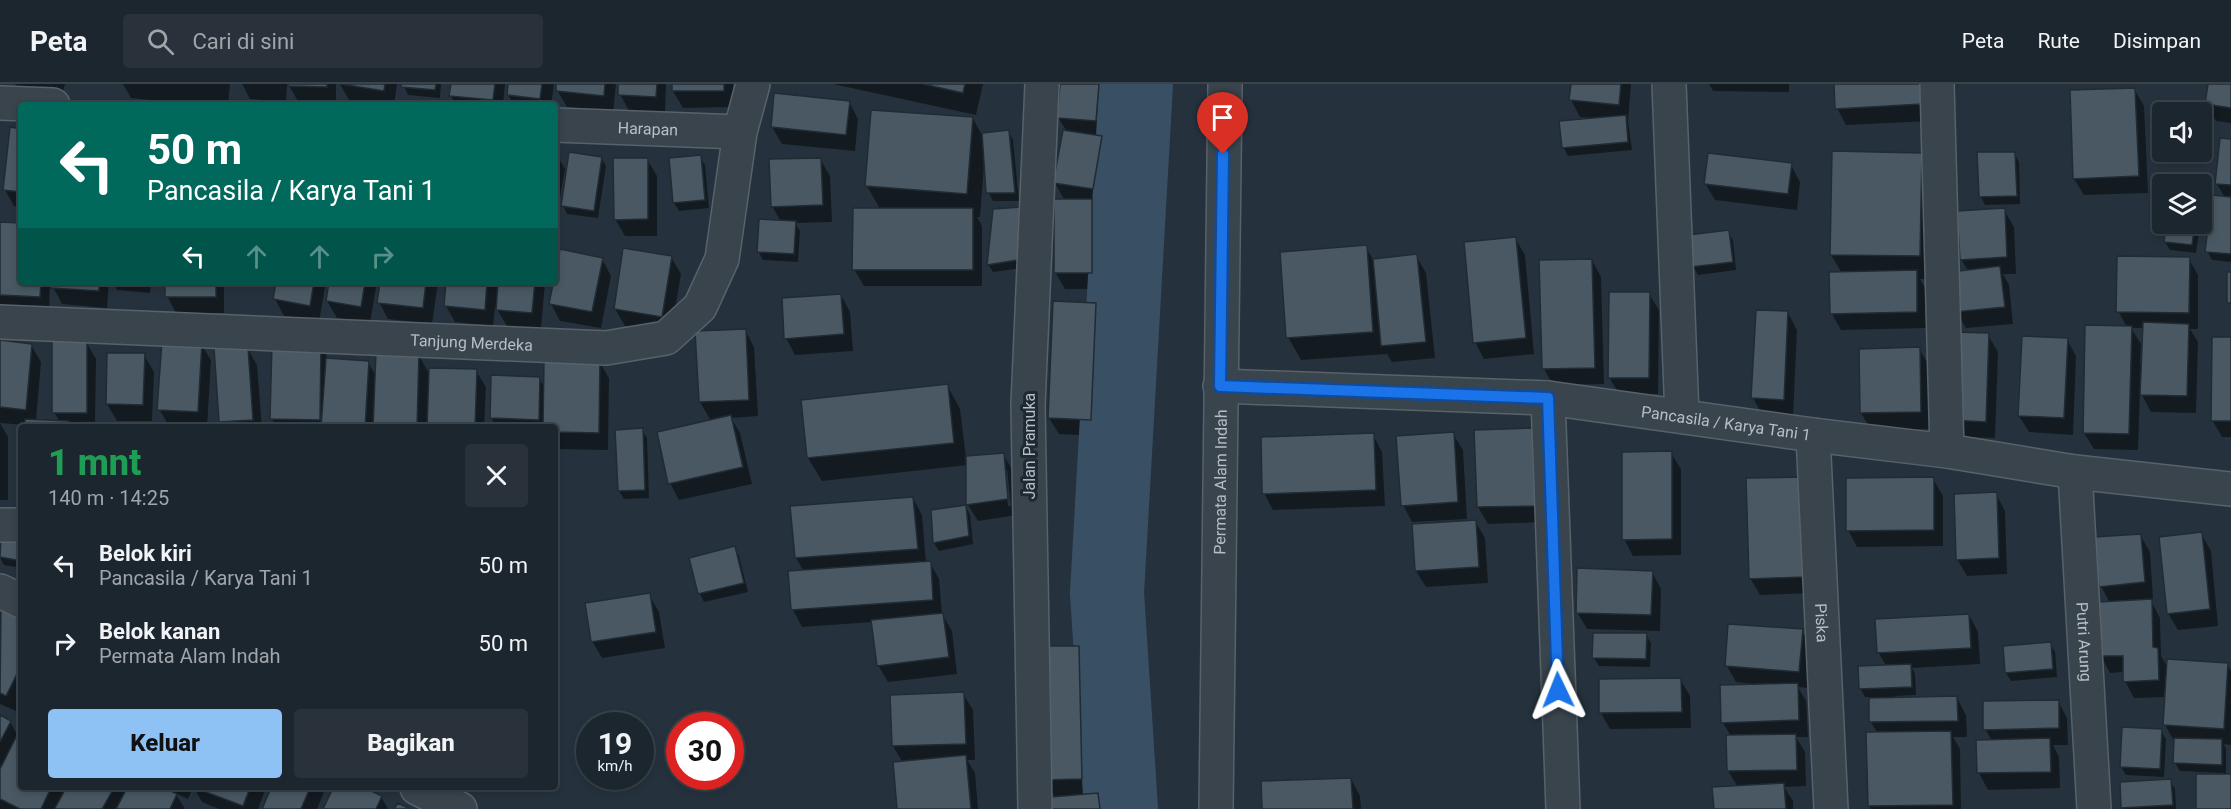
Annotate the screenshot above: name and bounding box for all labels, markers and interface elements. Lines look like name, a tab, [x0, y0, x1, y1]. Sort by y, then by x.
search box	[123, 14, 543, 68]
text: Peta	[30, 25, 87, 58]
icon: search	[144, 25, 177, 58]
text: Cari di sini	[192, 29, 294, 54]
text: Peta	[1962, 29, 2004, 53]
text: Rute	[2037, 29, 2080, 53]
text: Disimpan	[2113, 29, 2201, 53]
pin	[1197, 92, 1248, 154]
icon: arrive	[1206, 101, 1239, 134]
map controls	[2152, 102, 2212, 234]
button: sound	[2152, 102, 2212, 162]
street label: Harapan	[617, 118, 678, 140]
text: 50 m	[147, 125, 242, 174]
icon: left	[48, 126, 126, 204]
button: layers	[2152, 174, 2212, 234]
text: Pancasila / Karya Tani 1	[147, 175, 436, 207]
icon: left	[177, 240, 210, 273]
icon: ahead	[240, 240, 273, 273]
icon: ahead	[303, 240, 336, 273]
icon: right	[366, 240, 399, 273]
street label: Tanjung Merdeka	[410, 331, 533, 355]
street label: Jalan Pramuka	[1020, 393, 1039, 499]
street label: Pancasila / Karya Tani 1	[1640, 402, 1812, 445]
street label: Permata Alam Indah	[1210, 409, 1231, 555]
text: 1 mnt	[48, 442, 141, 484]
button: close	[465, 444, 528, 507]
text: 140 m · 14:25	[48, 486, 169, 510]
text: Belok kiri	[99, 541, 192, 566]
icon: left	[48, 549, 81, 582]
text: 50 m	[479, 553, 528, 578]
text: Pancasila / Karya Tani 1	[99, 566, 313, 590]
street label: Putri Arung	[2072, 601, 2096, 682]
street label: Piska	[1811, 603, 1832, 643]
text: Belok kanan	[99, 619, 220, 644]
icon: right	[48, 627, 81, 660]
text: 50 m	[479, 631, 528, 656]
text: Permata Alam Indah	[99, 644, 281, 668]
position arrow	[1526, 658, 1590, 722]
button: Keluar	[48, 709, 282, 778]
button: Bagikan	[294, 709, 528, 778]
speed limit sign: 30	[666, 712, 744, 790]
text: 19	[598, 726, 632, 761]
text: km/h	[597, 757, 633, 775]

